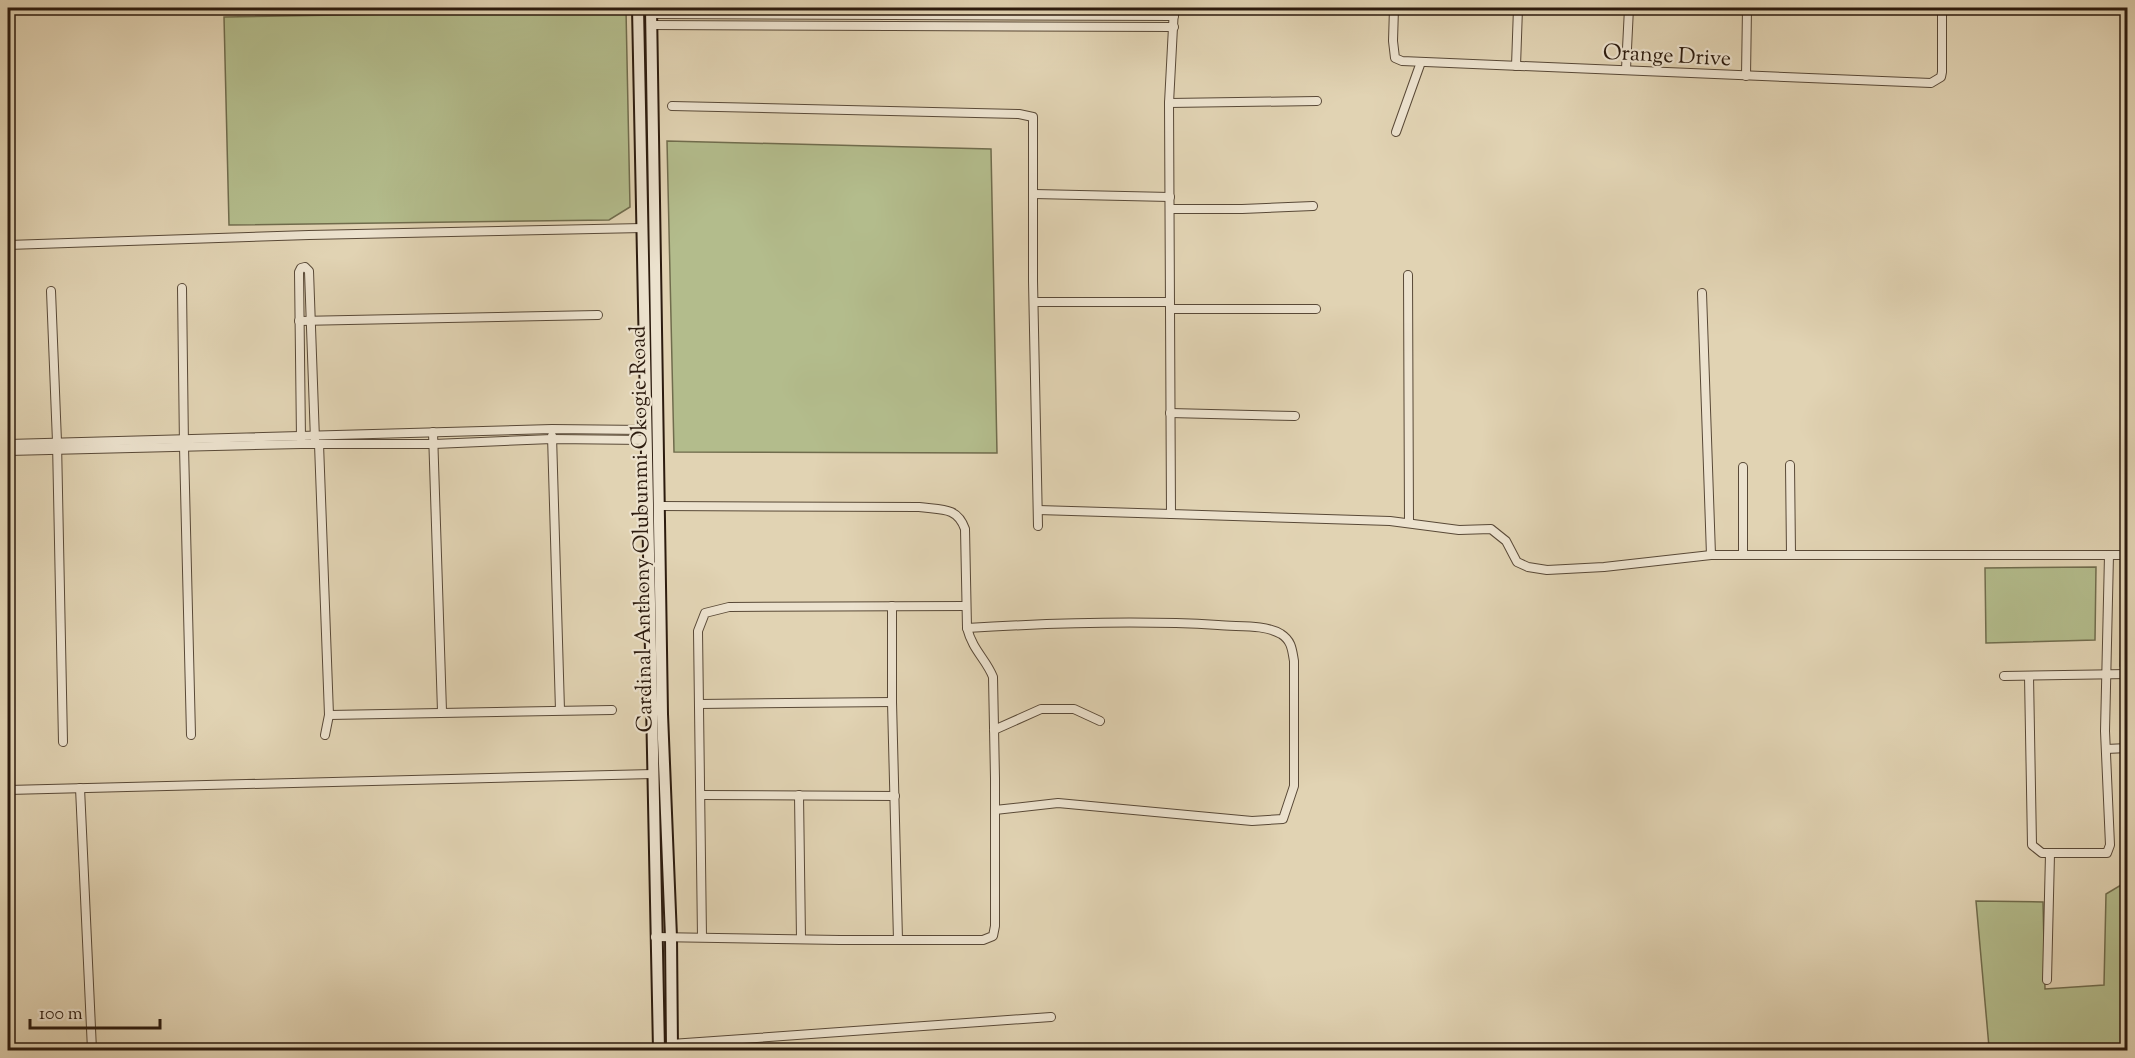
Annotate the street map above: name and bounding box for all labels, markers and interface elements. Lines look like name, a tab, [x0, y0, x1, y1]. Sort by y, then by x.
street label: Orange Drive	[1602, 38, 1732, 76]
street label: Cardinal Anthony Olubunmi Okogie Road	[623, 325, 663, 733]
scale bar	[30, 992, 160, 1030]
text: 100 m	[39, 1002, 83, 1028]

